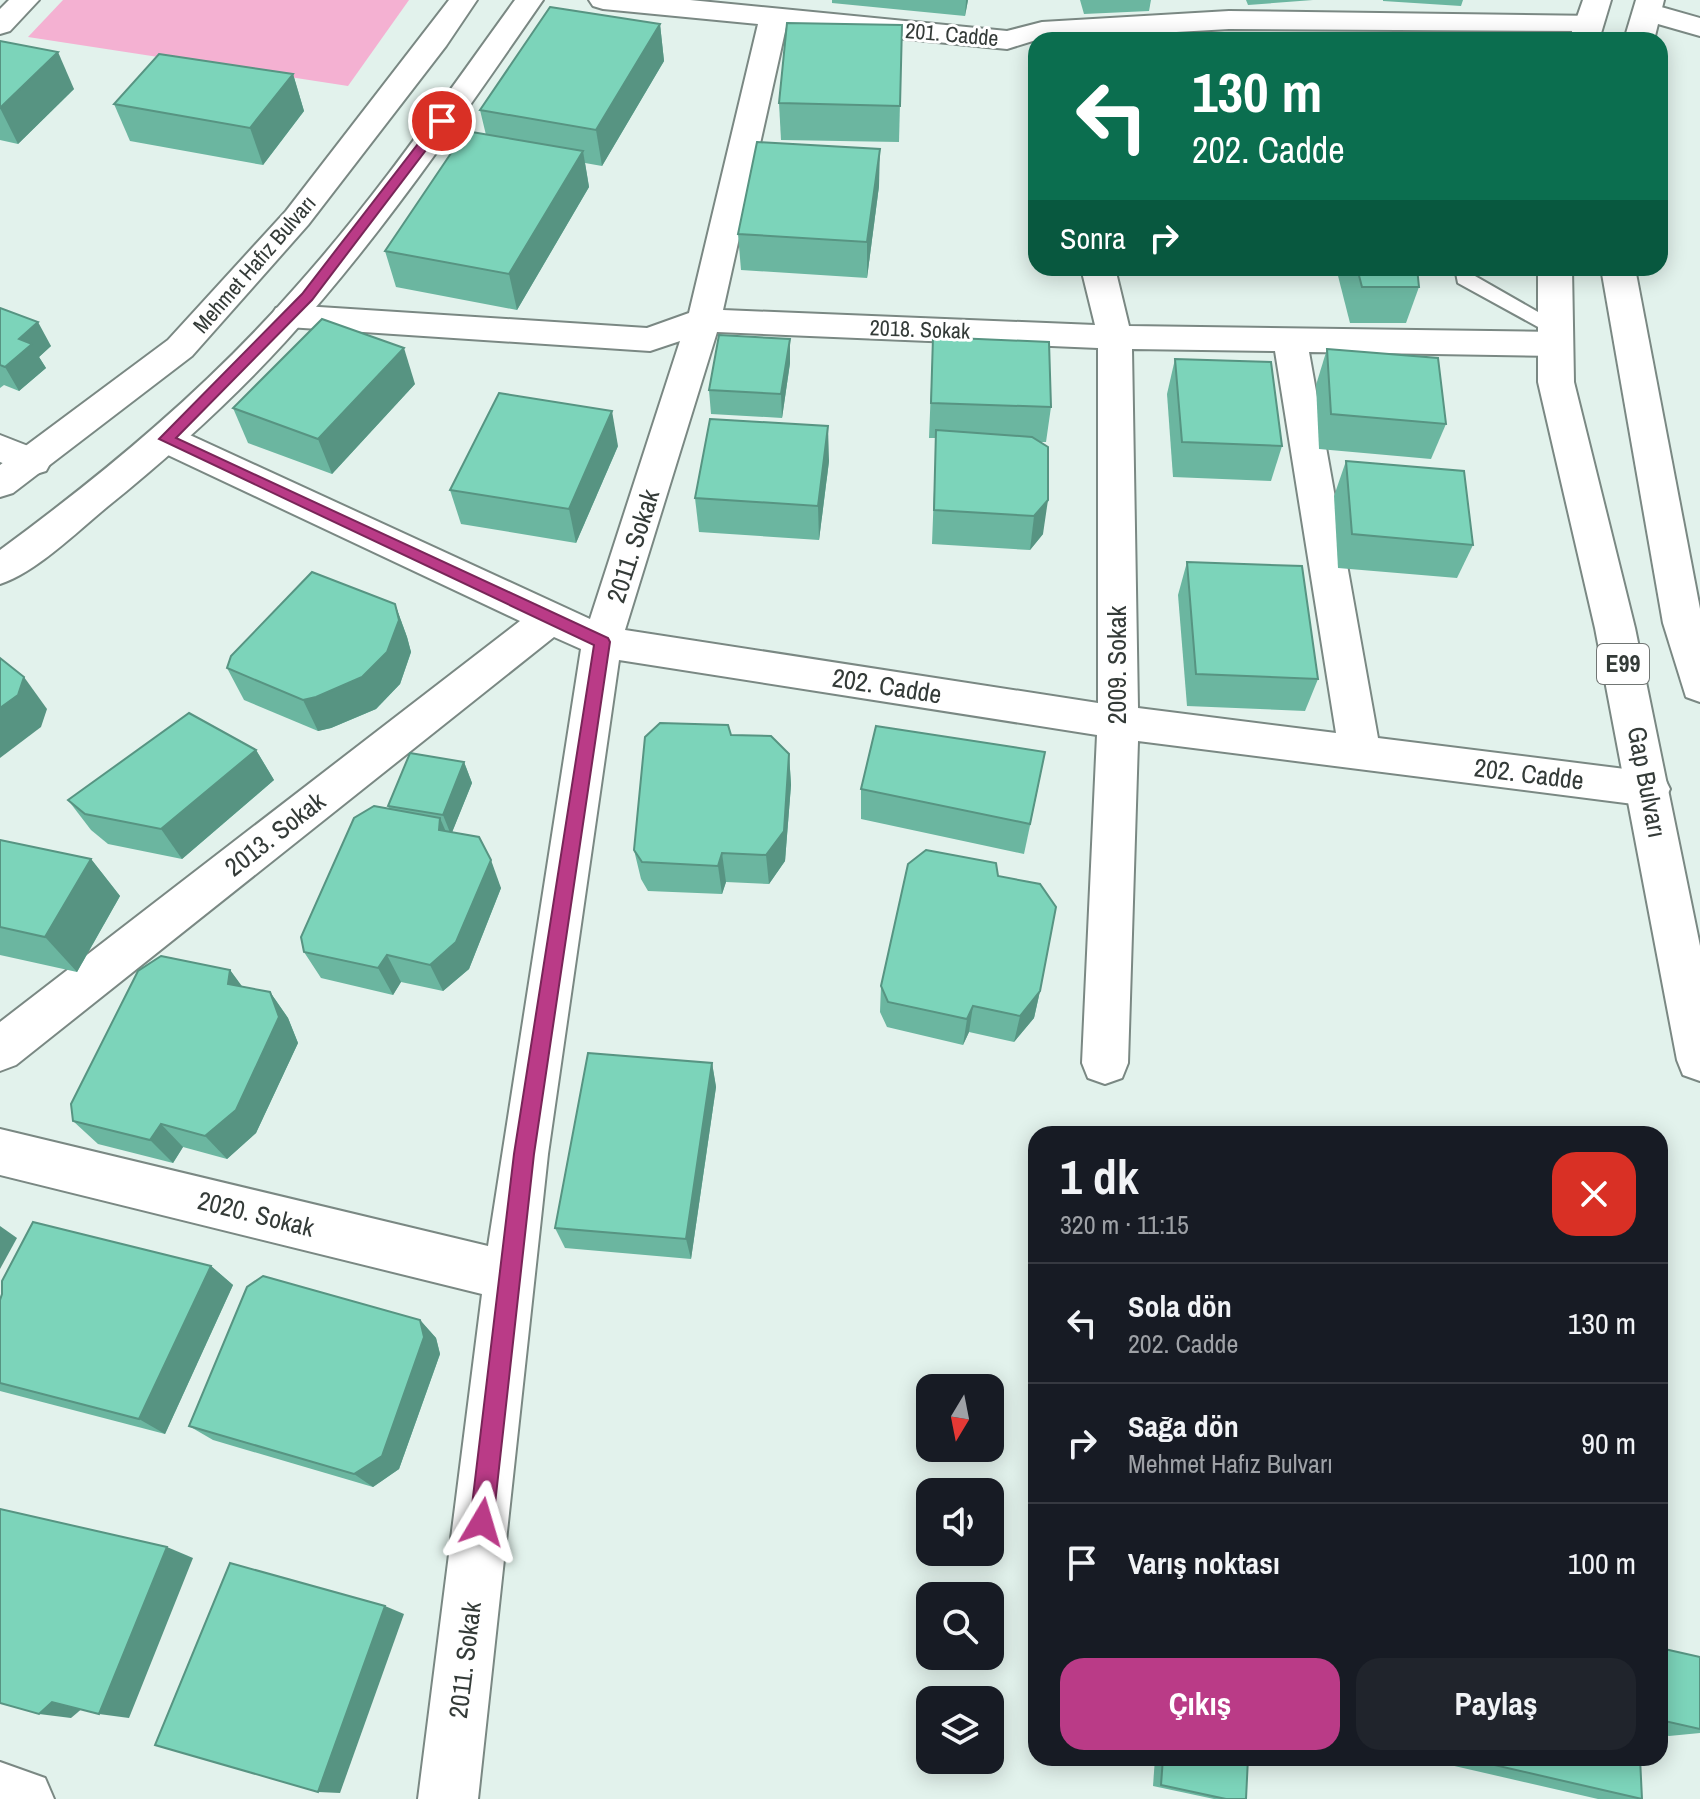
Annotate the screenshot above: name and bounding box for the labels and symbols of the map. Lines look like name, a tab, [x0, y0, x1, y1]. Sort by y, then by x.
street label: 201. Cadde	[904, 15, 1000, 53]
pin	[408, 87, 476, 155]
street label: Mehmet Hafız Bulvarı	[186, 189, 322, 339]
street label: 2018. Sokak	[869, 312, 972, 346]
street label: 2011. Sokak	[598, 484, 667, 607]
street label: 2009. Sokak	[1099, 605, 1134, 724]
road number: E99	[1597, 644, 1649, 684]
street label: 202. Cadde	[830, 660, 944, 711]
street label: Gap Bulvarı	[1620, 723, 1675, 841]
street label: 202. Cadde	[1472, 749, 1586, 798]
street label: 2013. Sokak	[217, 783, 332, 884]
street label: 2020. Sokak	[194, 1182, 318, 1245]
north arrow	[916, 1374, 1004, 1462]
position arrow	[440, 1480, 524, 1564]
street label: 2011. Sokak	[440, 1599, 489, 1720]

